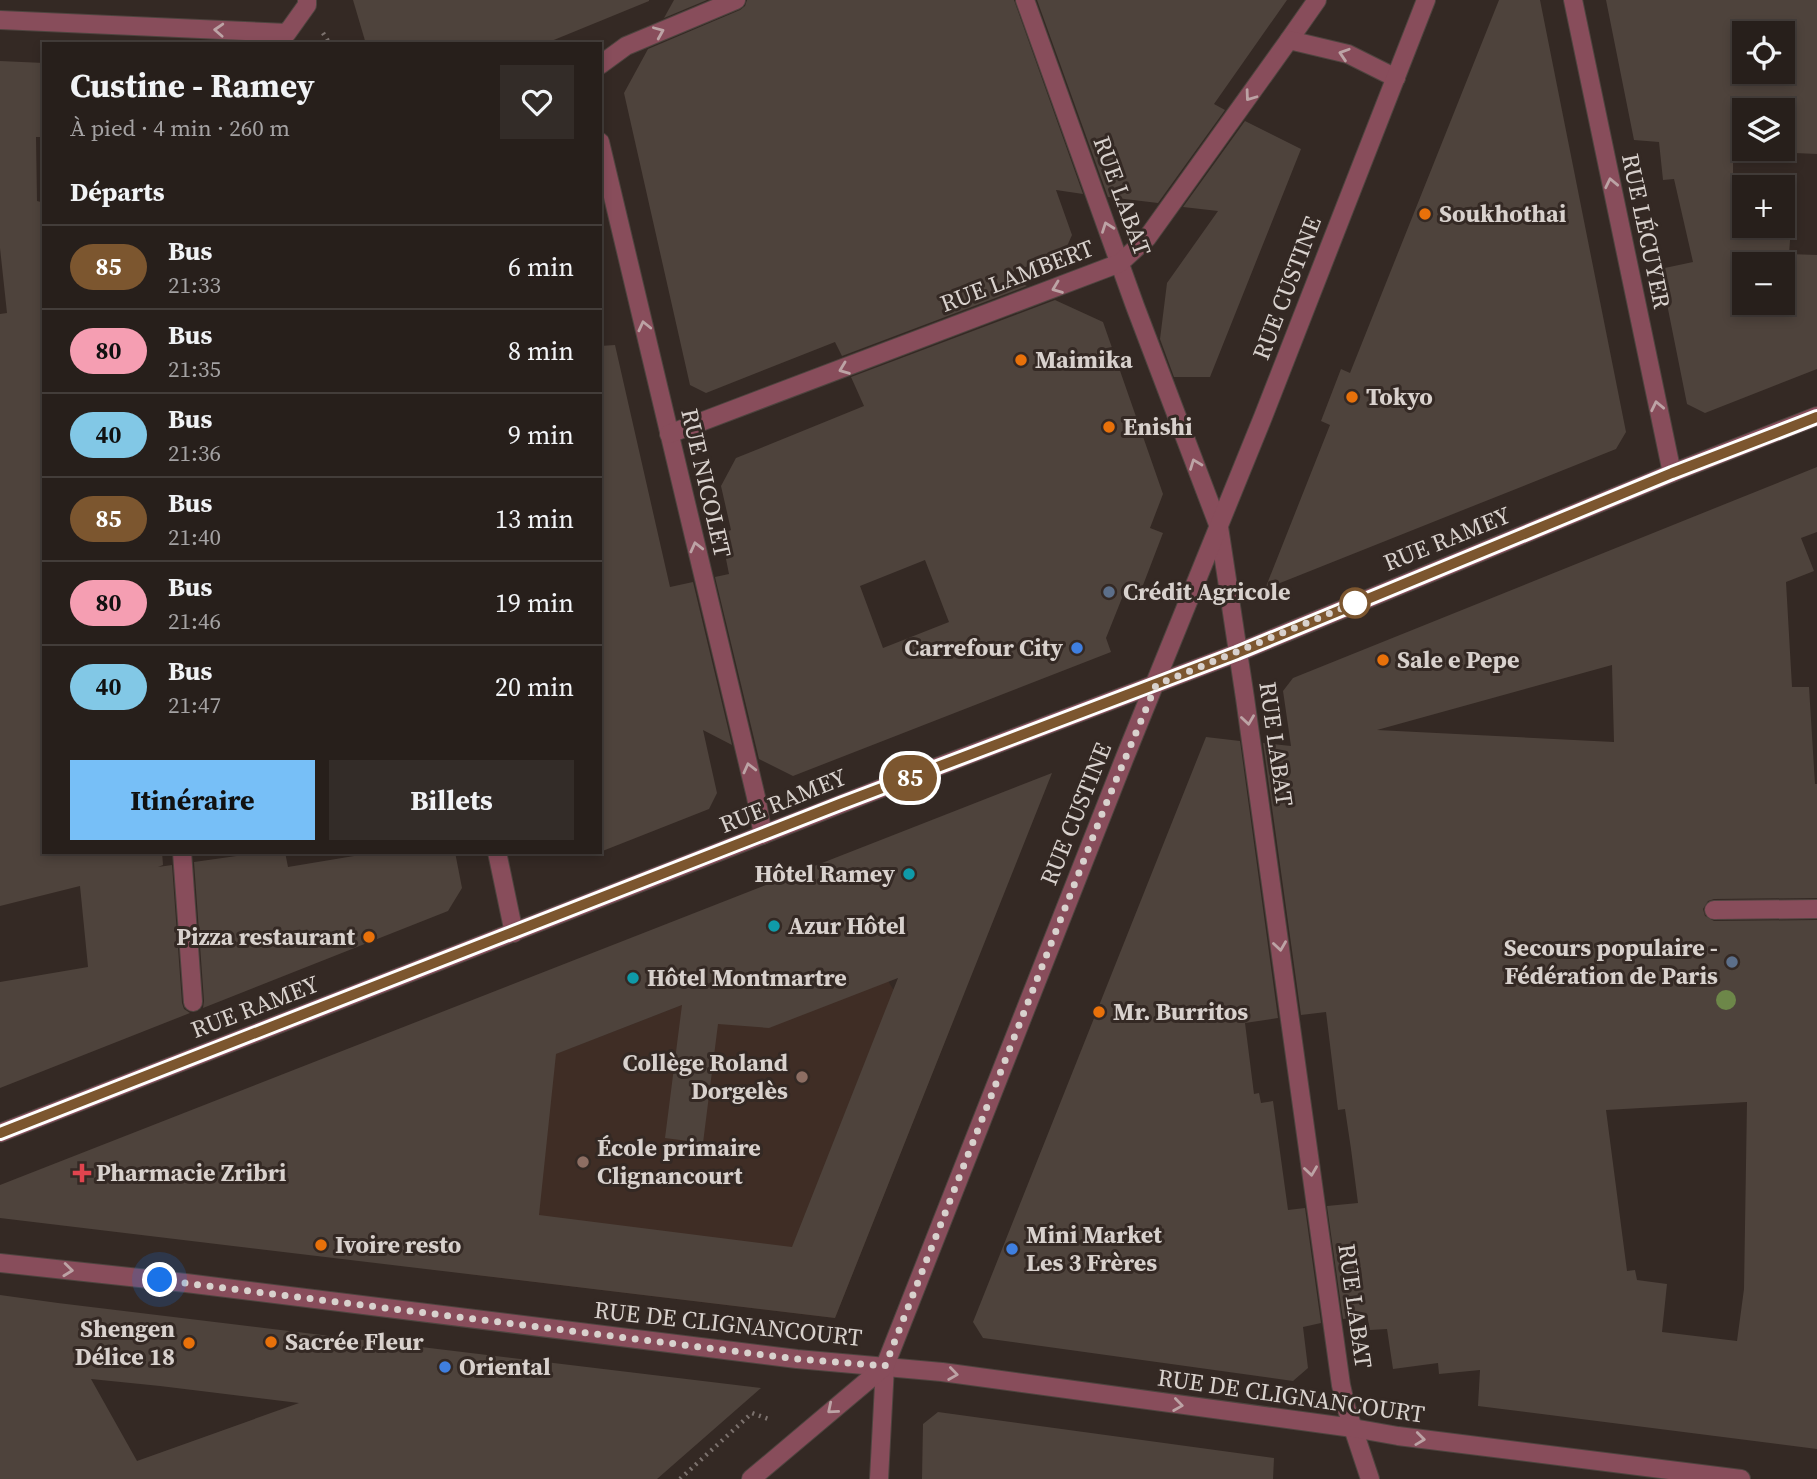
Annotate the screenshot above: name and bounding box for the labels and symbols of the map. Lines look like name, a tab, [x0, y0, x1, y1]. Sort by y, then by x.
one-way arrow	[213, 23, 224, 38]
one-way arrow	[653, 26, 665, 40]
one-way arrow	[1339, 48, 1351, 62]
one-way arrow	[1246, 88, 1258, 101]
street label: RUE LABAT	[1086, 131, 1160, 261]
street label: RUE LÉCUYER	[1614, 150, 1679, 312]
one-way arrow	[1605, 177, 1620, 189]
place label: Soukhothai	[1439, 197, 1567, 230]
marker: Soukhothai	[1417, 206, 1433, 222]
street label: RUE CUSTINE	[1244, 211, 1329, 364]
one-way arrow	[1101, 222, 1115, 234]
street label: RUE LAMBERT	[935, 231, 1099, 320]
one-way arrow	[1051, 280, 1063, 294]
one-way arrow	[638, 320, 652, 332]
place label: Maimika	[1035, 343, 1133, 376]
marker: Maimika	[1013, 352, 1029, 368]
one-way arrow	[838, 360, 850, 374]
place label: Tokyo	[1366, 380, 1433, 413]
marker: Tokyo	[1344, 389, 1360, 405]
one-way arrow	[1651, 400, 1666, 412]
street label: RUE NICOLET	[673, 405, 740, 561]
place label: Enishi	[1123, 410, 1193, 443]
marker: Enishi	[1101, 419, 1117, 435]
one-way arrow	[1189, 458, 1203, 470]
street label: RUE RAMEY	[1378, 498, 1515, 579]
one-way arrow	[690, 541, 704, 553]
place label: Crédit Agricole	[1123, 575, 1290, 608]
marker: Crédit Agricole	[1101, 584, 1117, 600]
unlabelled marker	[1340, 588, 1370, 618]
place label: Carrefour City	[904, 631, 1063, 664]
marker: Carrefour City	[1069, 640, 1085, 656]
place label: Sale e Pepe	[1397, 643, 1520, 676]
marker: Sale e Pepe	[1375, 652, 1391, 668]
street label: RUE LABAT	[1251, 680, 1302, 809]
one-way arrow	[1241, 715, 1256, 726]
street label: RUE CUSTINE	[1032, 738, 1119, 890]
line badge: 85	[878, 755, 942, 801]
street label: RUE RAMEY	[714, 760, 851, 841]
one-way arrow	[743, 762, 757, 774]
place label: Hôtel Ramey	[754, 857, 895, 890]
marker: Hôtel Ramey	[901, 866, 917, 882]
place label: Azur Hôtel	[788, 909, 906, 942]
marker: Azur Hôtel	[766, 918, 782, 934]
place label: Pizza restaurant	[176, 920, 355, 953]
marker: Pizza restaurant	[361, 929, 377, 945]
place label: Secours populaire - Fédération de Paris	[1504, 931, 1718, 992]
one-way arrow	[1272, 940, 1287, 952]
marker: Secours populaire - Fédération de Paris	[1724, 954, 1740, 970]
place label: Hôtel Montmartre	[647, 961, 847, 994]
street label: RUE RAMEY	[186, 967, 323, 1046]
marker: Hôtel Montmartre	[625, 970, 641, 986]
place label: Mr. Burritos	[1113, 995, 1248, 1028]
marker: Mr. Burritos	[1091, 1004, 1107, 1020]
place label: Collège Roland Dorgelès	[623, 1046, 788, 1107]
marker: Collège Roland Dorgelès	[794, 1069, 810, 1085]
place label: École primaire Clignancourt	[597, 1131, 761, 1192]
marker: École primaire Clignancourt	[575, 1154, 591, 1170]
place label: Pharmacie Zribri	[96, 1156, 287, 1189]
marker: Pharmacie Zribri	[74, 1165, 90, 1181]
one-way arrow	[1304, 1165, 1319, 1177]
place label: Mini Market Les 3 Frères	[1026, 1218, 1162, 1279]
place label: Ivoire resto	[335, 1228, 461, 1261]
marker: Ivoire resto	[313, 1237, 329, 1253]
marker: Mini Market Les 3 Frères	[1004, 1241, 1020, 1257]
street label: RUE LABAT	[1330, 1242, 1381, 1371]
one-way arrow	[63, 1262, 74, 1277]
your location	[142, 1262, 177, 1297]
street label: RUE DE CLIGNANCOURT	[592, 1293, 864, 1354]
place label: Shengen Délice 18	[75, 1312, 175, 1373]
place label: Sacrée Fleur	[285, 1325, 425, 1358]
marker: Sacrée Fleur	[263, 1334, 279, 1350]
marker: Shengen Délice 18	[181, 1335, 197, 1351]
place label: Oriental	[459, 1350, 551, 1383]
marker: Oriental	[437, 1359, 453, 1375]
street label: RUE DE CLIGNANCOURT	[1155, 1360, 1427, 1431]
one-way arrow	[947, 1366, 958, 1381]
one-way arrow	[1172, 1397, 1184, 1412]
one-way arrow	[828, 1401, 841, 1413]
one-way arrow	[1415, 1431, 1426, 1446]

